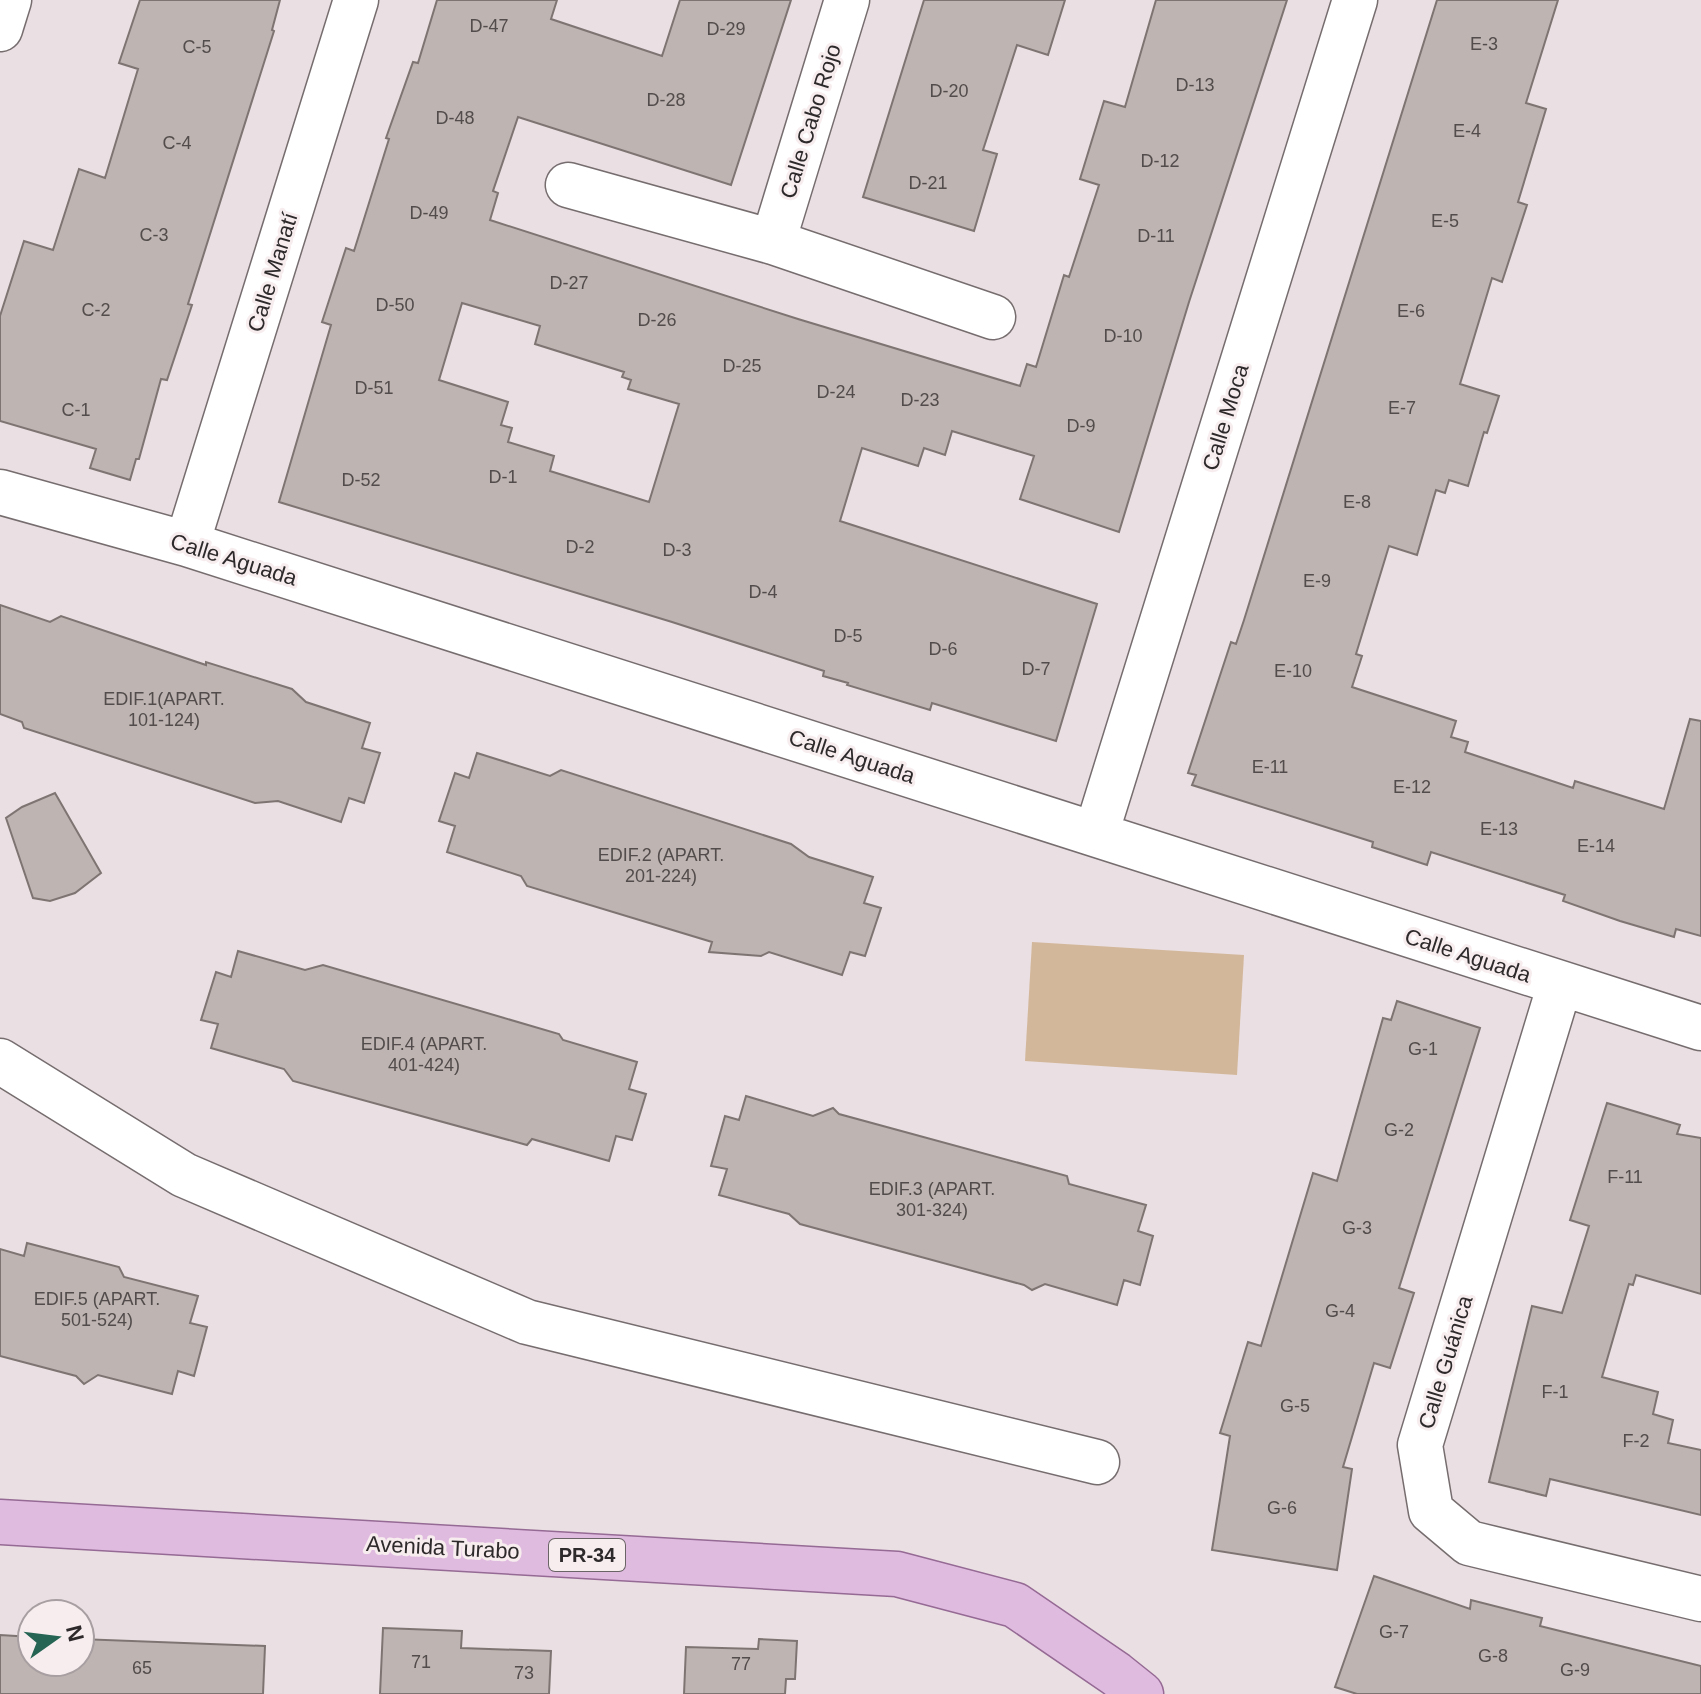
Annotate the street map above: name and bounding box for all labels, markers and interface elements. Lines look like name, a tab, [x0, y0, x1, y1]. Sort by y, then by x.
house number: D-47	[469, 16, 509, 36]
house number: D-29	[706, 19, 746, 39]
house number: E-3	[1470, 34, 1498, 54]
house number: C-5	[182, 37, 212, 57]
street label: Calle Cabo Rojo	[775, 41, 846, 201]
house number: D-13	[1175, 75, 1215, 95]
house number: D-20	[929, 81, 969, 101]
house number: D-28	[646, 90, 686, 110]
house number: D-48	[435, 108, 475, 128]
house number: E-4	[1453, 121, 1481, 141]
house number: C-4	[162, 133, 192, 153]
house number: D-12	[1140, 151, 1180, 171]
house number: D-21	[908, 173, 948, 193]
house number: D-49	[409, 203, 449, 223]
street label: Calle Manatí	[242, 209, 302, 335]
house number: E-5	[1431, 211, 1459, 231]
house number: C-3	[139, 225, 169, 245]
house number: D-11	[1137, 226, 1175, 246]
house number: D-27	[549, 273, 589, 293]
house number: D-50	[375, 295, 415, 315]
house number: C-2	[81, 300, 111, 320]
house number: E-6	[1397, 301, 1425, 321]
house number: D-26	[637, 310, 677, 330]
house number: D-10	[1103, 326, 1143, 346]
house number: D-25	[722, 356, 762, 376]
street label: Calle Moca	[1197, 360, 1254, 473]
house number: D-51	[354, 378, 394, 398]
house number: D-24	[816, 382, 856, 402]
house number: D-23	[900, 390, 940, 410]
house number: E-7	[1388, 398, 1416, 418]
house number: C-1	[61, 400, 91, 420]
house number: D-9	[1066, 416, 1096, 436]
house number: D-1	[488, 467, 518, 487]
house number: D-52	[341, 470, 381, 490]
house number: E-8	[1343, 492, 1371, 512]
street label: Calle Aguada	[168, 528, 301, 591]
house number: D-2	[565, 537, 595, 557]
house number: D-3	[662, 540, 692, 560]
house number: E-9	[1303, 571, 1331, 591]
house number: D-4	[748, 582, 778, 602]
house number: D-5	[833, 626, 863, 646]
house number: D-6	[928, 639, 958, 659]
house number: D-7	[1021, 659, 1051, 679]
house number: E-10	[1274, 661, 1312, 681]
house number: EDIF.1(APART. 101-124)	[103, 689, 225, 730]
street label: Calle Aguada	[786, 724, 919, 789]
house number: E-11	[1252, 757, 1288, 777]
house number: E-12	[1393, 777, 1431, 797]
house number: E-13	[1480, 819, 1518, 839]
house number: E-14	[1577, 836, 1615, 856]
house number: EDIF.2 (APART. 201-224)	[598, 845, 724, 886]
street label: Calle Aguada	[1402, 923, 1535, 988]
house number: EDIF.4 (APART. 401-424)	[361, 1034, 487, 1075]
house number: G-1	[1408, 1039, 1438, 1059]
house number: G-2	[1384, 1120, 1414, 1140]
house number: F-11	[1607, 1167, 1643, 1187]
house number: EDIF.3 (APART. 301-324)	[869, 1179, 995, 1220]
house number: G-3	[1342, 1218, 1372, 1238]
house number: EDIF.5 (APART. 501-524)	[34, 1289, 160, 1330]
street label: Calle Guánica	[1413, 1292, 1478, 1432]
house number: G-4	[1325, 1301, 1355, 1321]
house number: F-1	[1542, 1382, 1569, 1402]
house number: G-5	[1280, 1396, 1310, 1416]
house number: F-2	[1623, 1431, 1650, 1451]
house number: G-6	[1267, 1498, 1297, 1518]
street label: Avenida Turabo	[366, 1531, 520, 1564]
road number: PR-34	[549, 1539, 625, 1571]
north arrow	[16, 1598, 96, 1678]
house number: G-7	[1379, 1622, 1409, 1642]
text: N	[61, 1623, 89, 1644]
house number: G-8	[1478, 1646, 1508, 1666]
house number: 71	[411, 1652, 431, 1672]
house number: 77	[731, 1654, 751, 1674]
house number: 65	[132, 1658, 152, 1678]
house number: G-9	[1560, 1660, 1590, 1680]
house number: 73	[514, 1663, 534, 1683]

